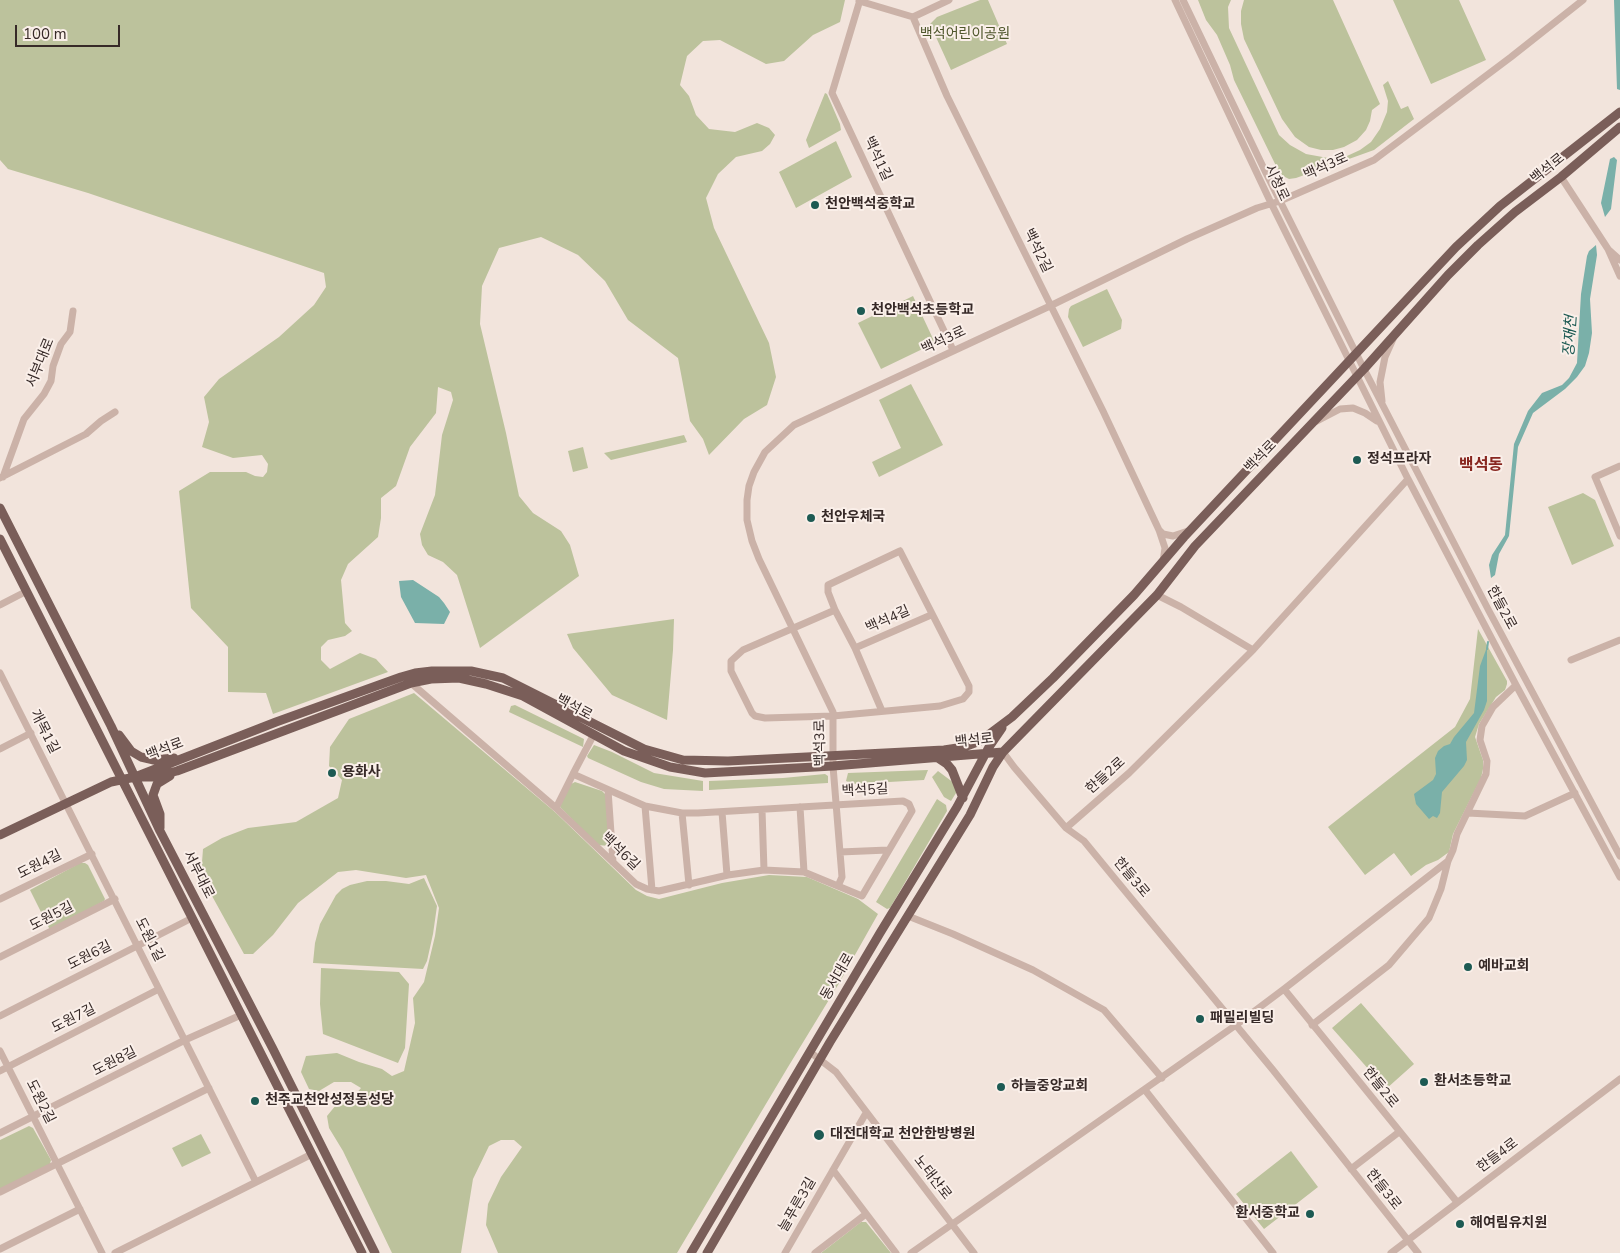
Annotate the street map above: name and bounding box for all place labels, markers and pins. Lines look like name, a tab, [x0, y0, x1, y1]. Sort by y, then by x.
place label: 천안백석중학교	[825, 197, 915, 213]
marker: 천안백석중학교	[809, 199, 821, 211]
place label: 천안백석초등학교	[871, 303, 974, 319]
marker: 천안백석초등학교	[855, 305, 867, 317]
place label: 정석프라자	[1367, 452, 1431, 468]
marker: 정석프라자	[1351, 454, 1363, 466]
place label: 천안우체국	[821, 510, 885, 526]
marker: 천안우체국	[805, 512, 817, 524]
place label: 용화사	[342, 765, 381, 781]
marker: 용화사	[326, 767, 338, 779]
place label: 예바교회	[1478, 959, 1530, 975]
marker: 예바교회	[1462, 961, 1474, 973]
place label: 패밀리빌딩	[1210, 1011, 1274, 1027]
marker: 패밀리빌딩	[1194, 1013, 1206, 1025]
place label: 환서초등학교	[1434, 1074, 1511, 1090]
marker: 환서초등학교	[1418, 1076, 1430, 1088]
place label: 하늘중앙교회	[1011, 1079, 1088, 1095]
marker: 하늘중앙교회	[995, 1081, 1007, 1093]
place label: 천주교천안성정동성당	[265, 1093, 394, 1109]
marker: 천주교천안성정동성당	[249, 1095, 261, 1107]
place label: 대전대학교 천안한방병원	[830, 1127, 975, 1143]
marker: 대전대학교 천안한방병원	[812, 1128, 826, 1142]
place label: 환서중학교	[1236, 1206, 1300, 1222]
marker: 환서중학교	[1304, 1208, 1316, 1220]
place label: 해여림유치원	[1470, 1216, 1547, 1232]
marker: 해여림유치원	[1454, 1218, 1466, 1230]

